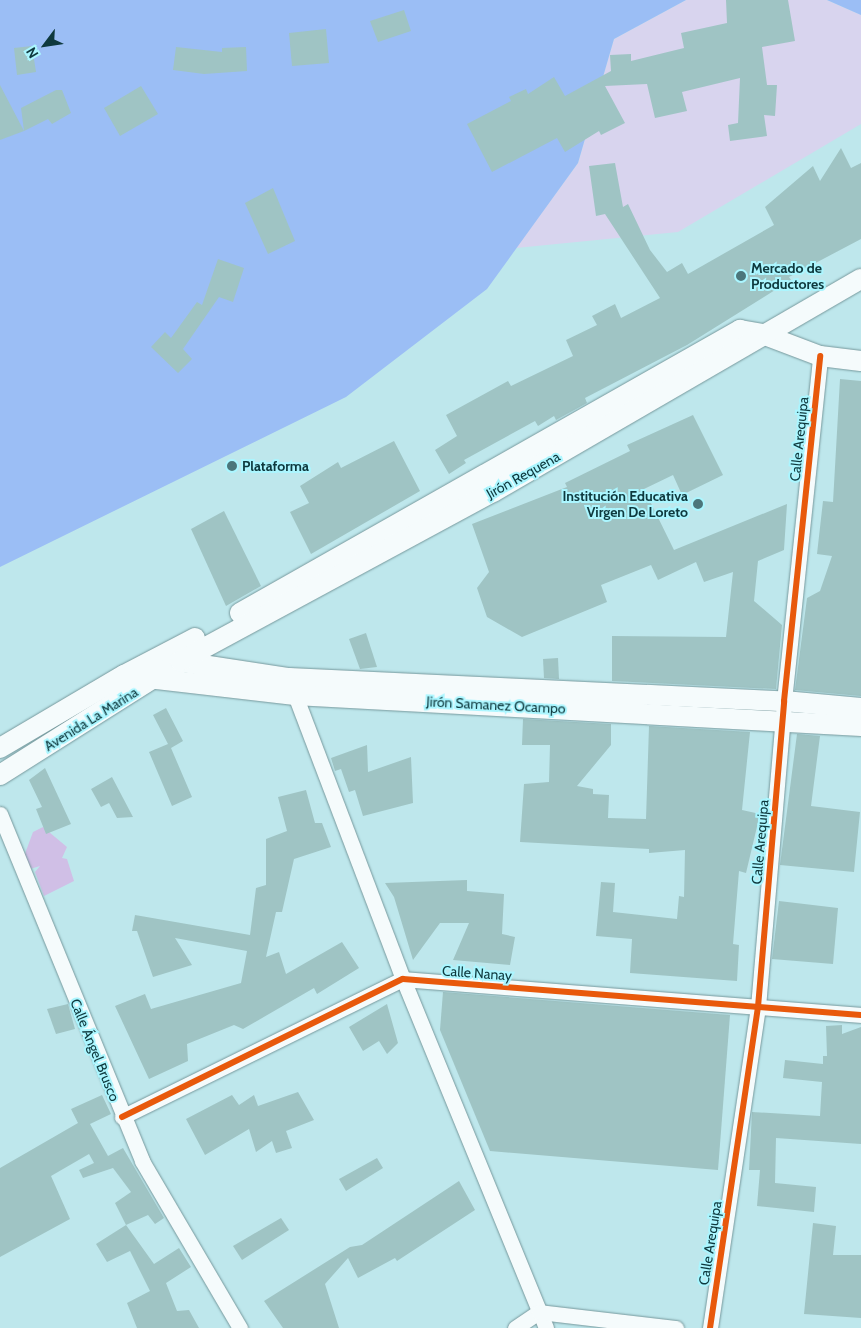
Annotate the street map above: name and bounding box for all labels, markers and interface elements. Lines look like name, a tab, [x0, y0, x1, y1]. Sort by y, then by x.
north arrow	[20, 20, 70, 70]
text: N	[22, 44, 42, 62]
place label: Mercado de Productores	[751, 260, 824, 292]
marker: Mercado de Productores	[735, 270, 747, 282]
street label: Calle Arequipa	[786, 396, 812, 482]
street label: Jirón Requena	[483, 448, 563, 502]
place label: Plataforma	[242, 458, 309, 474]
marker: Plataforma	[226, 460, 238, 472]
place label: Institución Educativa Virgen De Loreto	[562, 488, 688, 520]
marker: Institución Educativa Virgen De Loreto	[692, 498, 704, 510]
street label: Avenida La Marina	[41, 683, 141, 755]
street label: Jirón Samanez Ocampo	[426, 693, 566, 717]
street label: Calle Arequipa	[748, 799, 772, 885]
street label: Calle Nanay	[442, 962, 512, 984]
street label: Calle Ángel Brusco	[67, 996, 123, 1104]
street label: Calle Arequipa	[695, 1200, 725, 1286]

